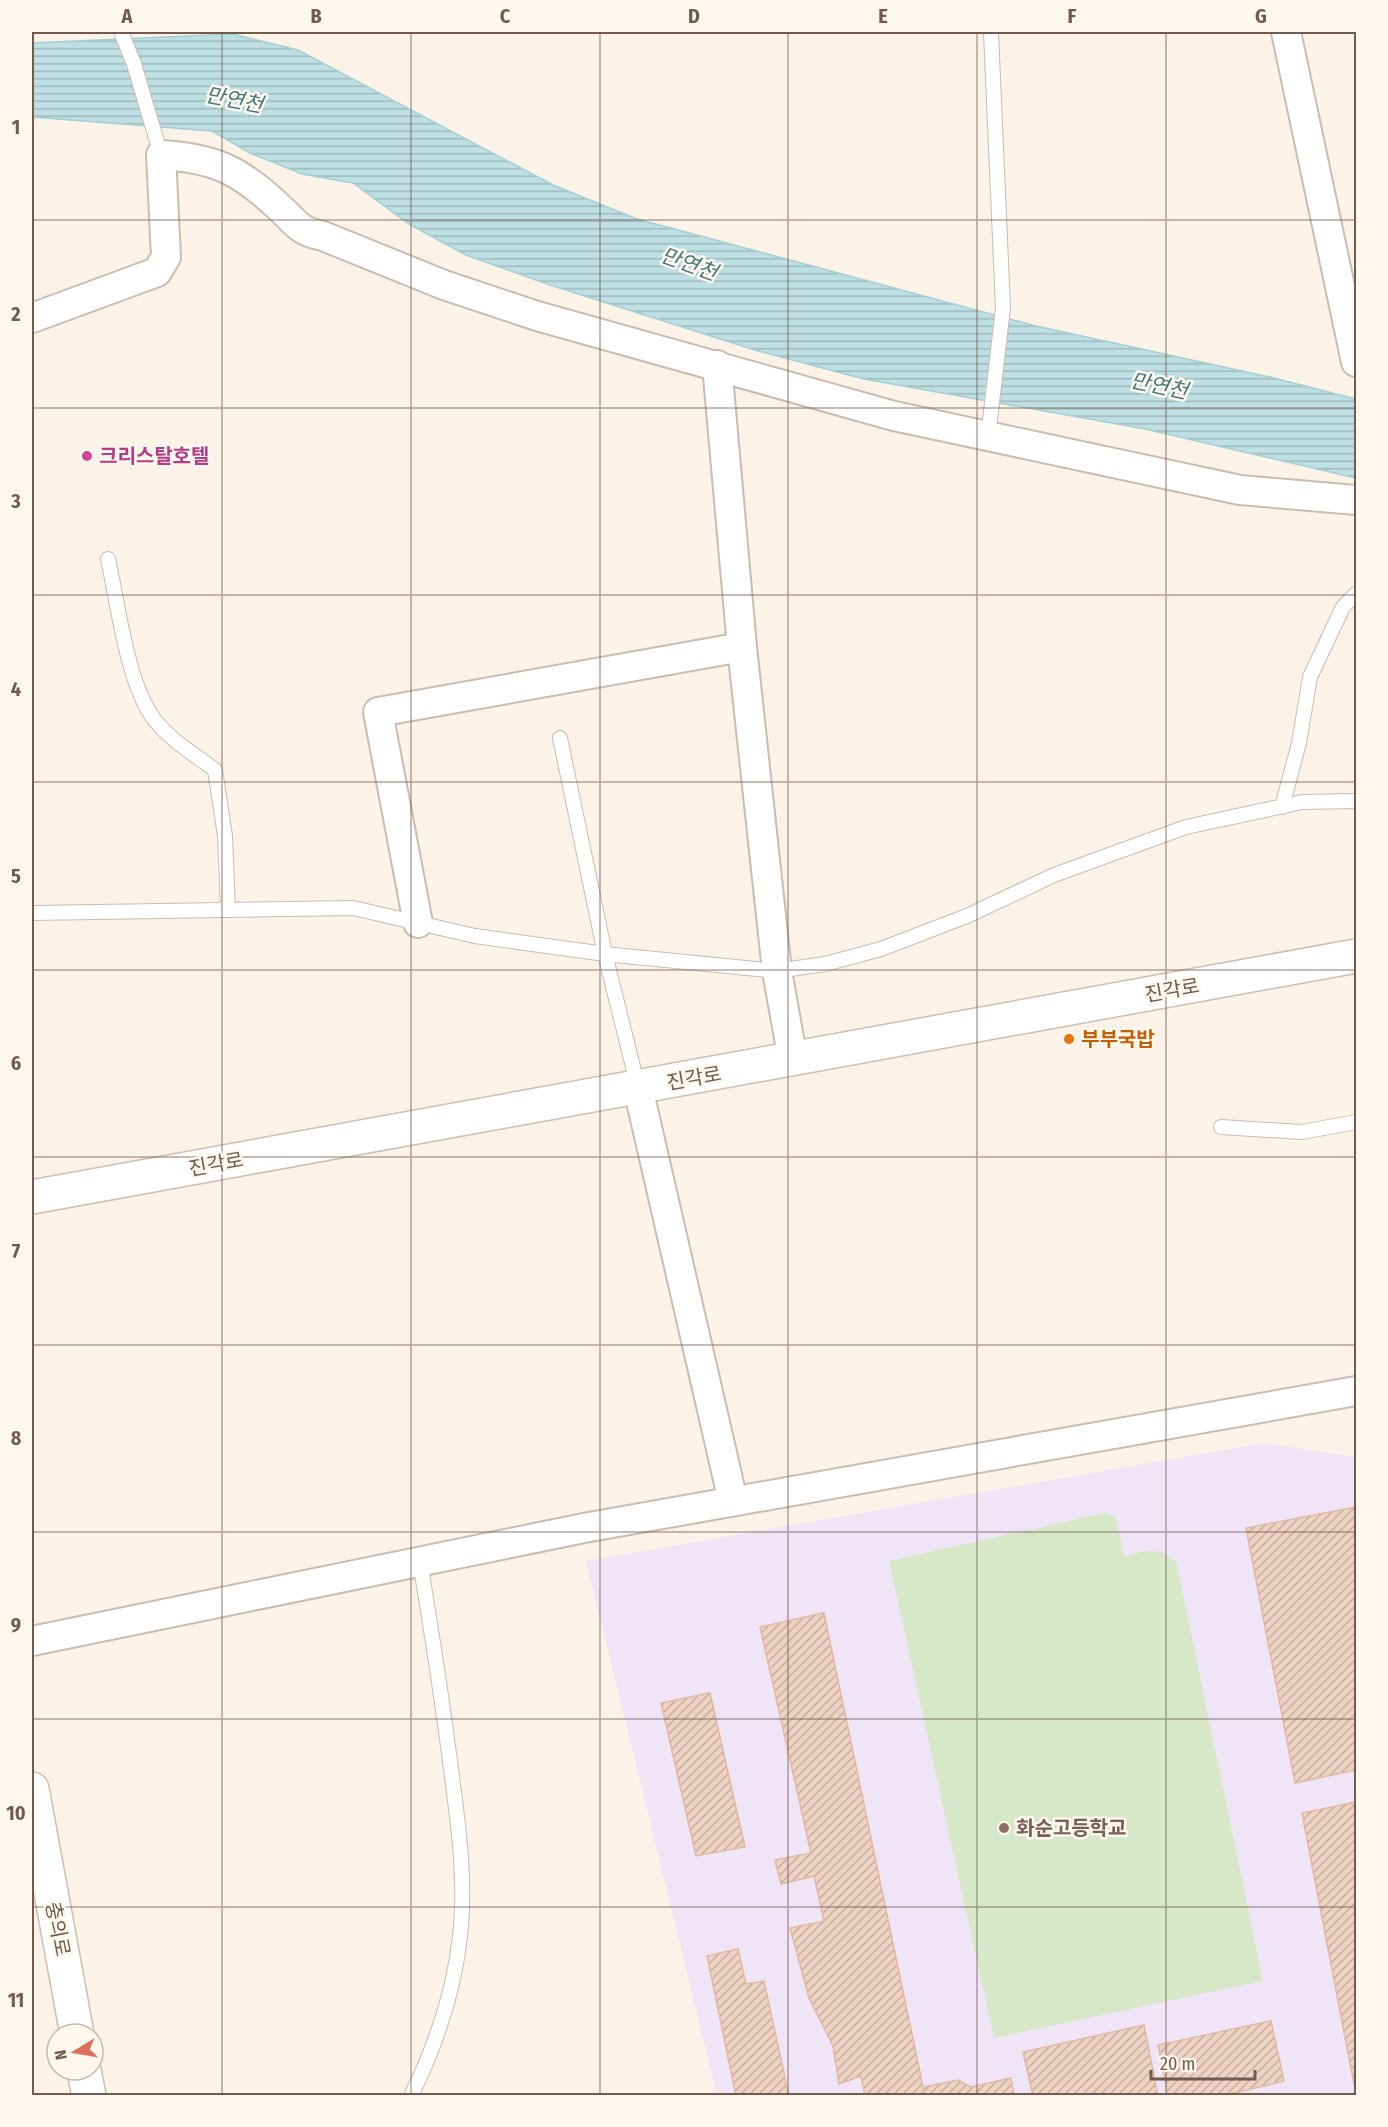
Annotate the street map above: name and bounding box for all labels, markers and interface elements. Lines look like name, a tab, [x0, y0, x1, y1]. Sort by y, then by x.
text: A	[121, 4, 134, 28]
text: B	[310, 4, 322, 28]
text: C	[500, 4, 511, 28]
text: D	[688, 4, 700, 28]
text: E	[878, 4, 888, 28]
text: F	[1068, 4, 1077, 28]
text: G	[1255, 4, 1267, 28]
water label: 만연천	[203, 82, 268, 119]
text: 1	[12, 115, 20, 139]
water label: 만연천	[657, 242, 723, 287]
text: 2	[10, 302, 21, 326]
water label: 만연천	[1128, 367, 1193, 405]
place label: 크리스탈호텔	[99, 444, 209, 468]
marker: 크리스탈호텔	[80, 449, 94, 463]
text: 3	[10, 489, 21, 513]
text: 4	[11, 677, 21, 701]
text: 5	[11, 864, 21, 888]
street label: 진각로	[1143, 973, 1201, 1007]
place label: 부부국밥	[1081, 1027, 1155, 1051]
marker: 부부국밥	[1062, 1032, 1076, 1046]
text: 6	[11, 1051, 21, 1075]
street label: 진각로	[665, 1061, 723, 1095]
street label: 진각로	[187, 1147, 245, 1181]
text: 7	[12, 1239, 21, 1263]
text: 8	[11, 1426, 22, 1450]
text: 9	[11, 1613, 21, 1637]
text: 10	[6, 1801, 26, 1825]
place label: 화순고등학교	[1016, 1816, 1126, 1840]
marker: 화순고등학교	[997, 1821, 1011, 1835]
street label: 충의로	[41, 1900, 75, 1958]
text: 11	[8, 1988, 24, 2012]
north arrow	[45, 2022, 105, 2082]
scale bar	[1151, 2043, 1254, 2081]
text: N	[51, 2048, 71, 2061]
text: 20 m	[1160, 2053, 1195, 2075]

